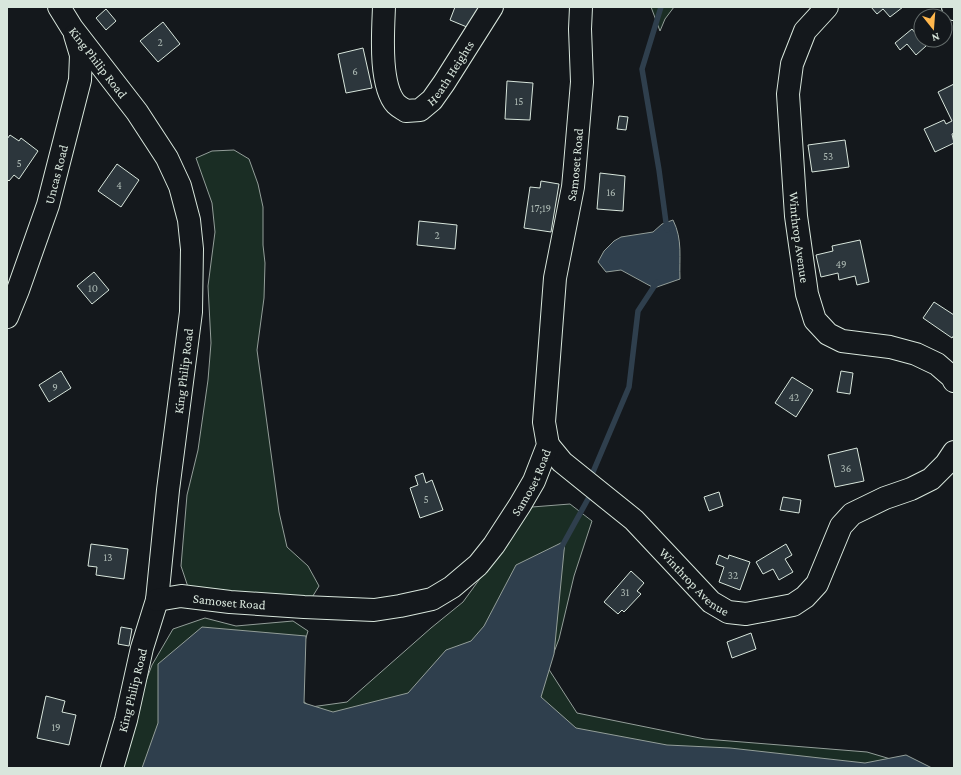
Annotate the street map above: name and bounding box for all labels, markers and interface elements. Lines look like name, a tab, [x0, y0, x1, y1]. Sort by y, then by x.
north arrow	[913, 8, 953, 48]
street label: King Philip Road	[66, 24, 130, 101]
text: N	[930, 31, 941, 45]
house number: 2	[157, 36, 163, 48]
street label: Heath Heights	[424, 38, 477, 109]
house number: 6	[352, 65, 358, 77]
house number: 15	[515, 95, 523, 107]
street label: Samoset Road	[563, 128, 586, 202]
street label: Uncas Road	[42, 143, 71, 206]
house number: 53	[823, 150, 833, 162]
house number: 5	[16, 157, 22, 169]
house number: 4	[116, 179, 122, 191]
house number: 16	[606, 186, 616, 198]
street label: Winthrop Avenue	[786, 191, 812, 284]
house number: 17;19	[531, 202, 551, 215]
house number: 2	[434, 229, 440, 241]
house number: 49	[835, 258, 847, 270]
house number: 10	[88, 282, 98, 294]
street label: King Philip Road	[171, 327, 196, 415]
house number: 9	[52, 381, 58, 393]
house number: 42	[789, 391, 799, 403]
street label: Samoset Road	[508, 447, 554, 519]
house number: 36	[841, 462, 851, 474]
house number: 5	[423, 493, 429, 505]
street label: Winthrop Avenue	[656, 545, 732, 619]
house number: 13	[104, 551, 112, 563]
house number: 32	[728, 569, 738, 581]
house number: 31	[621, 586, 630, 598]
street label: Samoset Road	[192, 591, 266, 612]
street label: King Philip Road	[115, 646, 150, 734]
house number: 19	[51, 721, 61, 733]

